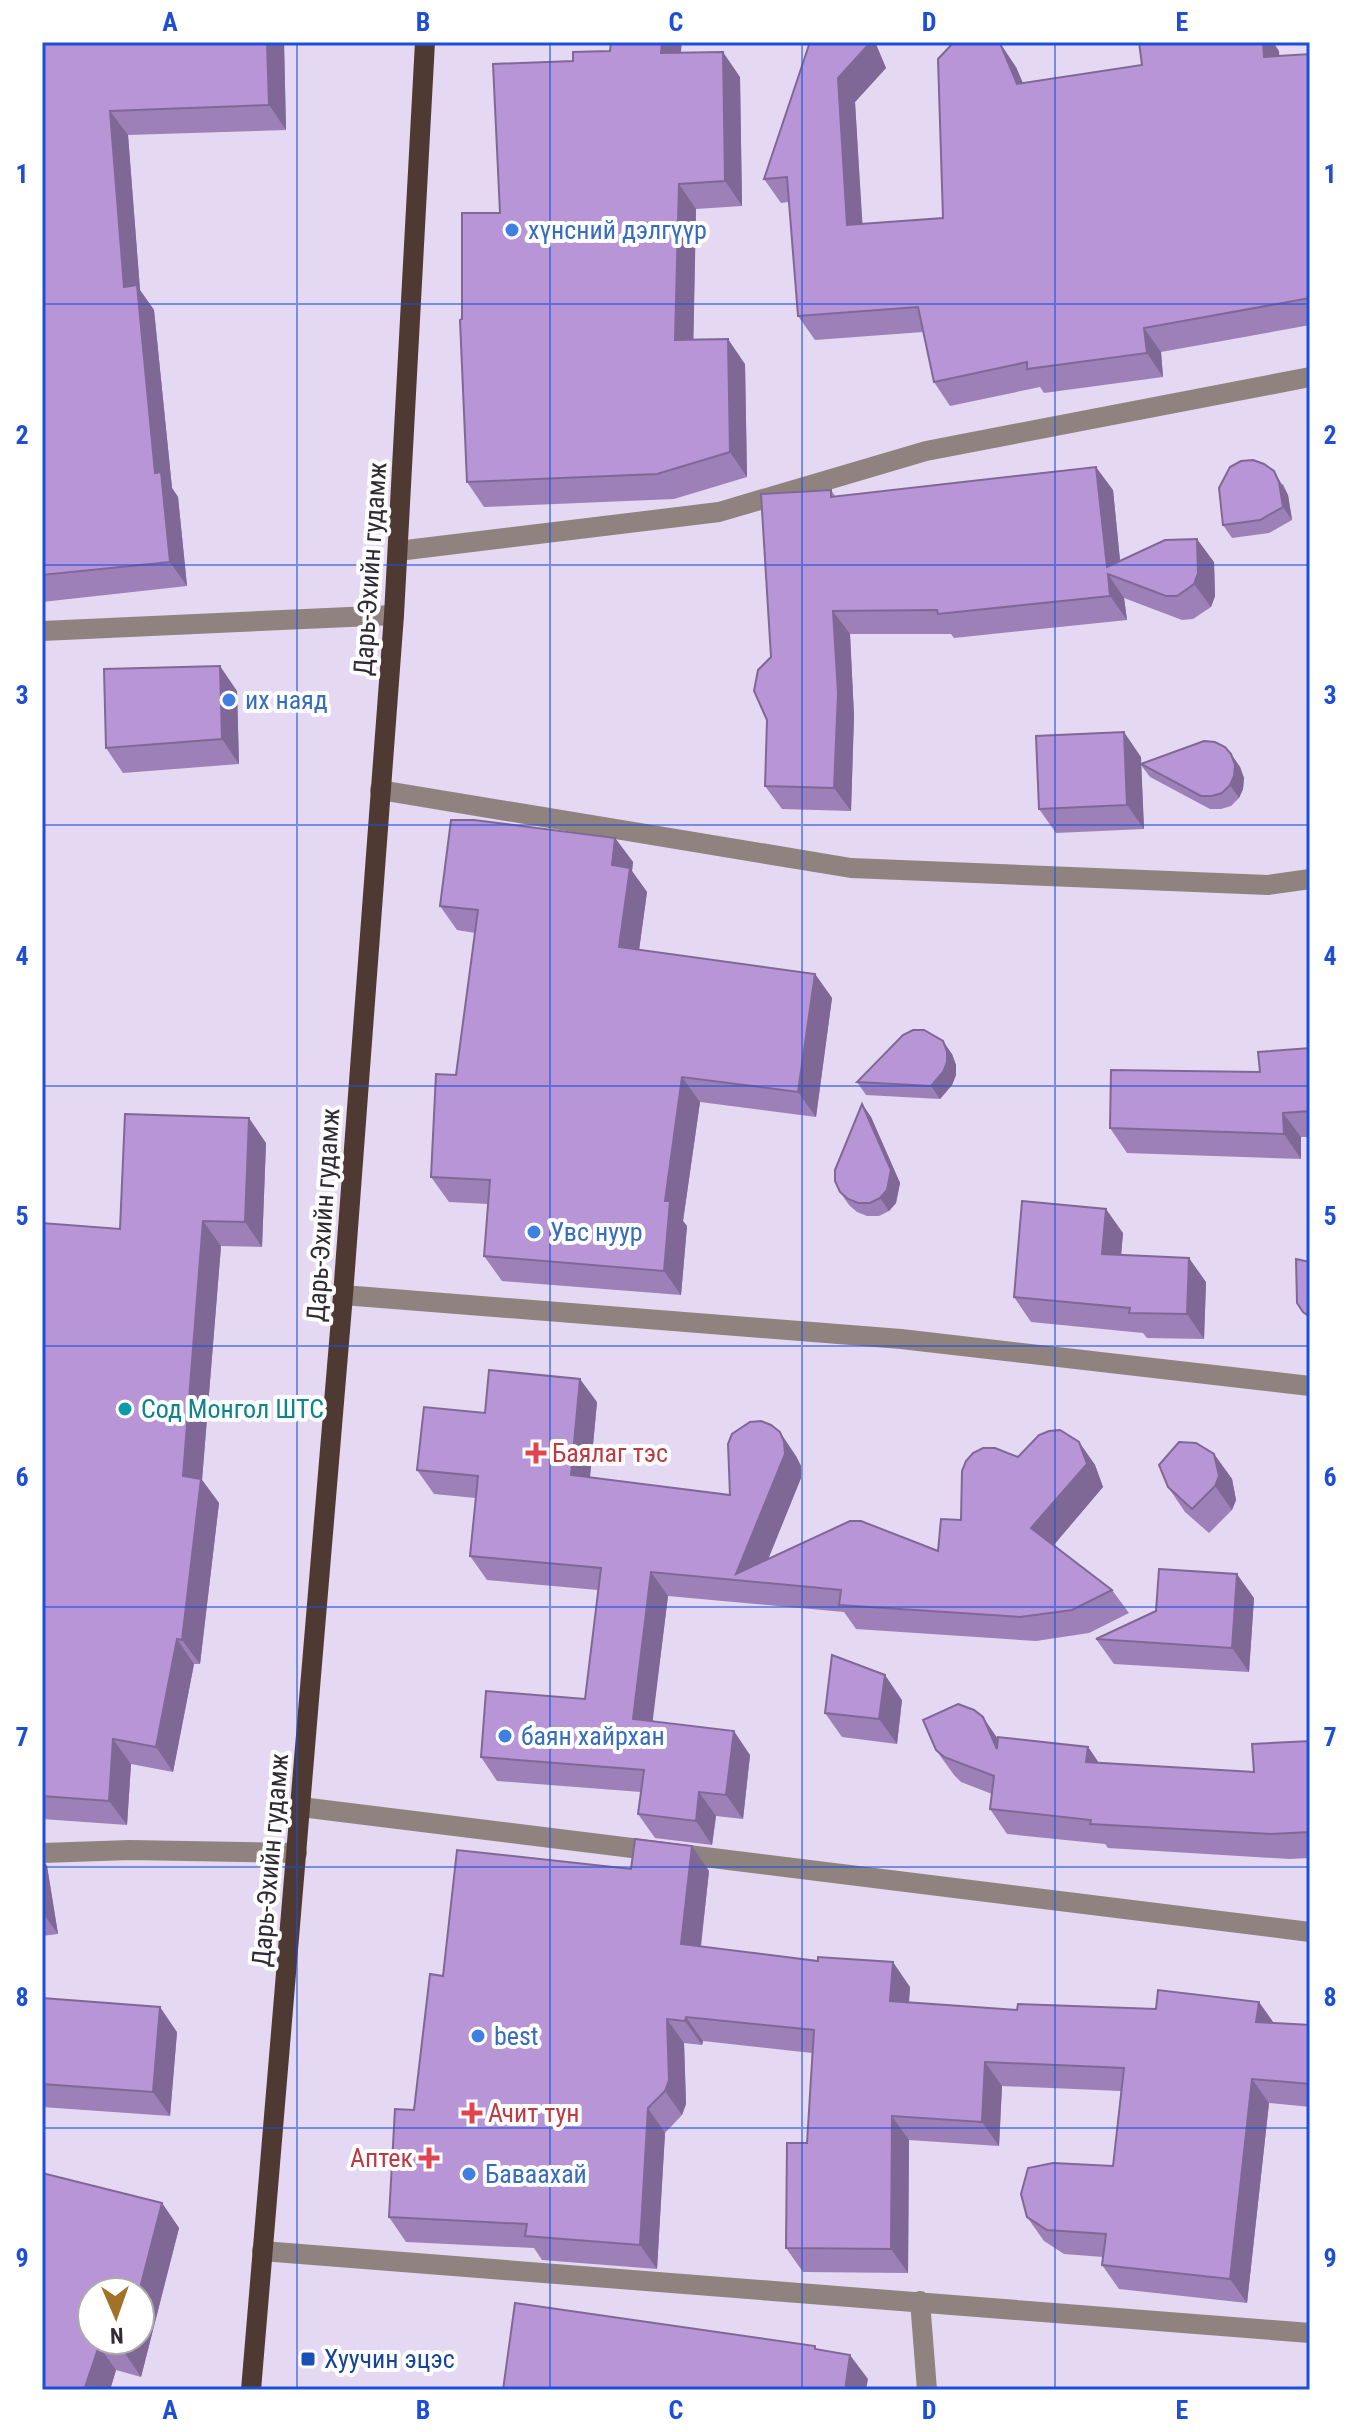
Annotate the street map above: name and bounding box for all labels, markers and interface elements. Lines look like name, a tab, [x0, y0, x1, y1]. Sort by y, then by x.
text: A	[162, 7, 178, 37]
text: B	[416, 7, 430, 37]
text: C	[669, 7, 684, 37]
text: D	[922, 7, 936, 37]
text: E	[1176, 7, 1189, 37]
text: 1	[15, 159, 29, 189]
text: 1	[1323, 159, 1337, 189]
place label: хүнсний дэлгүүр	[528, 215, 707, 245]
marker: хүнсний дэлгүүр	[503, 221, 521, 239]
text: 2	[15, 420, 29, 450]
text: 2	[1323, 420, 1337, 450]
street label: Дарь-Эхийн гудамж	[348, 461, 392, 677]
text: 3	[15, 680, 29, 710]
text: 3	[1323, 680, 1337, 710]
place label: их наяд	[245, 685, 328, 715]
marker: их наяд	[220, 691, 238, 709]
text: 4	[15, 941, 29, 971]
text: 4	[1323, 941, 1337, 971]
street label: Дарь-Эхийн гудамж	[301, 1107, 345, 1323]
text: 5	[15, 1201, 29, 1231]
text: 5	[1323, 1201, 1337, 1231]
place label: Увс нуур	[550, 1217, 643, 1247]
marker: Увс нуур	[525, 1223, 543, 1241]
place label: Сод Монгол ШТС	[141, 1394, 324, 1424]
marker: Сод Монгол ШТС	[116, 1400, 134, 1418]
place label: Баялаг тэс	[552, 1438, 668, 1468]
marker: Баялаг тэс	[527, 1444, 545, 1462]
text: 6	[15, 1462, 29, 1492]
text: 6	[1323, 1462, 1337, 1492]
place label: баян хайрхан	[521, 1721, 665, 1751]
text: 7	[15, 1722, 29, 1752]
text: 7	[1323, 1722, 1337, 1752]
marker: баян хайрхан	[496, 1727, 514, 1745]
street label: Дарь-Эхийн гудамж	[246, 1752, 294, 1968]
text: 8	[15, 1982, 29, 2012]
text: 8	[1323, 1982, 1337, 2012]
place label: best	[494, 2021, 539, 2051]
marker: best	[469, 2027, 487, 2045]
place label: Ачит тун	[488, 2098, 580, 2128]
marker: Ачит тун	[463, 2104, 481, 2122]
place label: Аптек	[350, 2143, 413, 2173]
marker: Аптек	[420, 2149, 438, 2167]
place label: Баваахай	[485, 2159, 587, 2189]
marker: Баваахай	[460, 2165, 478, 2183]
text: 9	[15, 2243, 29, 2273]
text: 9	[1323, 2243, 1337, 2273]
north arrow	[76, 2276, 156, 2356]
text: N	[110, 2323, 124, 2348]
place label: Хуучин эцэс	[324, 2344, 455, 2374]
marker: Хуучин эцэс	[299, 2350, 317, 2368]
text: A	[162, 2395, 178, 2425]
text: B	[416, 2395, 430, 2425]
text: C	[669, 2395, 684, 2425]
text: D	[922, 2395, 936, 2425]
text: E	[1176, 2395, 1189, 2425]

